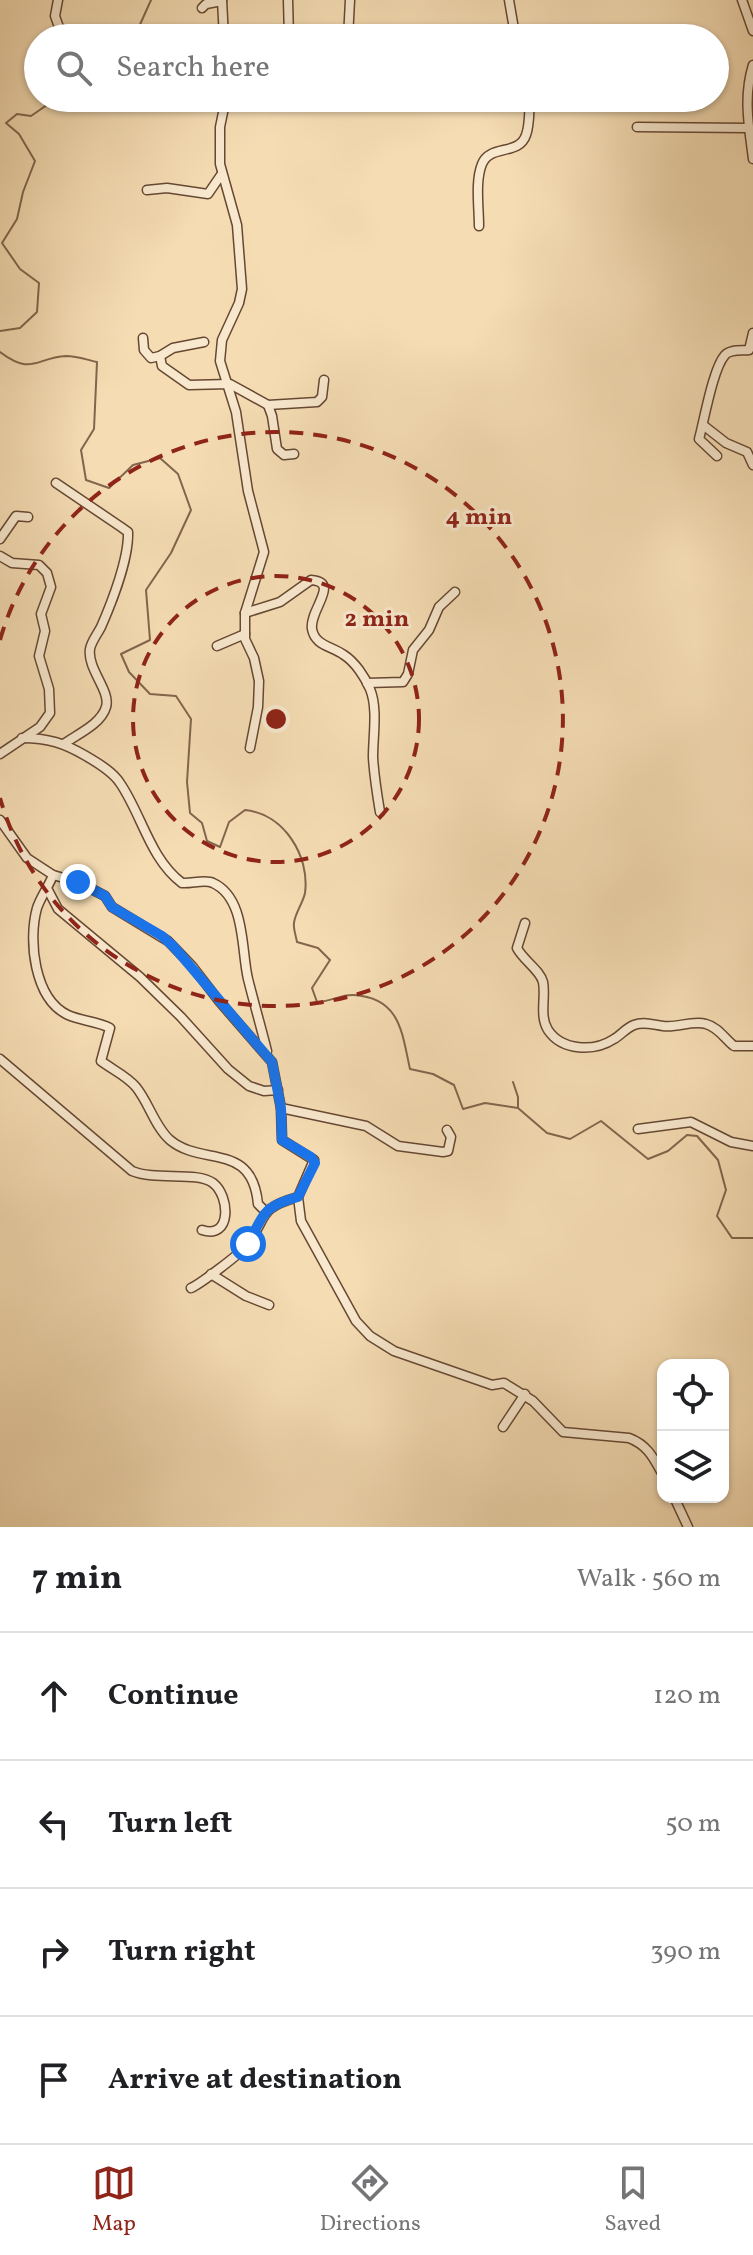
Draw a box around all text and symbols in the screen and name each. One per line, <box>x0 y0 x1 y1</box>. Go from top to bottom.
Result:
search box <box>24 24 729 112</box>
icon: search <box>52 46 96 90</box>
text: Search here <box>116 47 270 89</box>
text: 4 min <box>446 501 513 535</box>
text: 2 min <box>345 603 410 637</box>
centre of rings <box>262 705 290 733</box>
route end <box>60 864 96 900</box>
route start <box>230 1226 266 1262</box>
map controls <box>657 1359 729 1503</box>
button: locate <box>657 1359 729 1431</box>
button: layers <box>657 1431 729 1503</box>
text: 7 min <box>32 1556 122 1603</box>
text: Walk · 560 m <box>577 1561 721 1597</box>
icon: ahead <box>32 1674 76 1718</box>
text: Continue <box>108 1675 239 1717</box>
text: 120 m <box>653 1678 721 1714</box>
icon: left <box>32 1802 76 1846</box>
text: Turn left <box>108 1803 232 1845</box>
text: 50 m <box>665 1806 721 1842</box>
icon: right <box>32 1930 76 1974</box>
text: Turn right <box>108 1931 256 1973</box>
text: 390 m <box>650 1934 721 1970</box>
icon: arrive <box>32 2058 76 2102</box>
text: Arrive at destination <box>108 2059 402 2101</box>
tab: Map <box>92 2161 136 2240</box>
tab: Directions <box>320 2161 421 2240</box>
tab: Saved <box>604 2161 661 2240</box>

